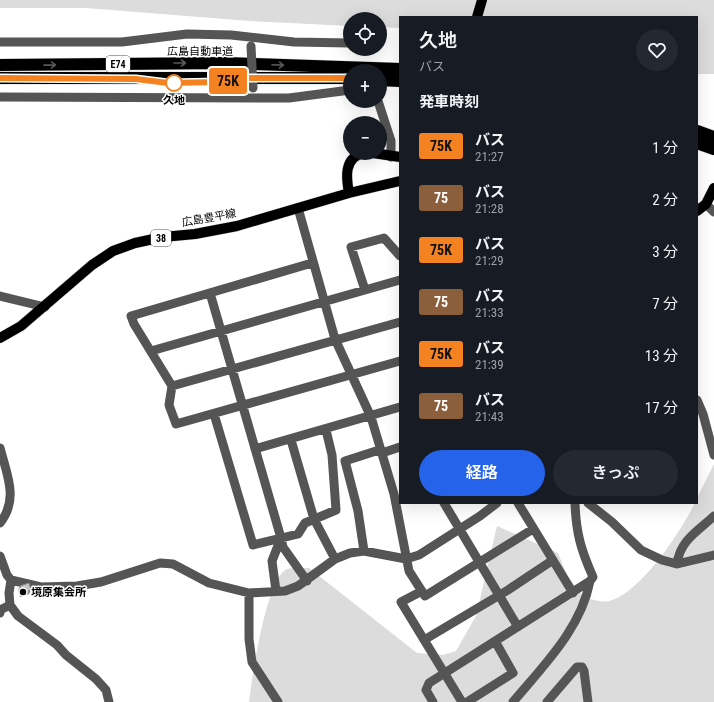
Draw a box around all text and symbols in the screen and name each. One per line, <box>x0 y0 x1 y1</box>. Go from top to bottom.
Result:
map controls <box>343 12 387 160</box>
button: locate <box>343 12 387 56</box>
text: 久地 <box>419 29 457 52</box>
button: heart <box>636 29 678 71</box>
street label: 広島自動車道 <box>167 45 233 58</box>
road number: E74 <box>106 56 130 72</box>
one-way arrow <box>173 59 186 67</box>
text: バス <box>419 59 445 74</box>
one-way arrow <box>43 61 56 69</box>
one-way arrow <box>271 61 284 68</box>
button: + <box>343 64 387 108</box>
line badge: 75K <box>205 68 251 94</box>
text: 75K <box>217 73 239 89</box>
marker: 久地 <box>165 74 183 92</box>
text: 発車時刻 <box>419 93 479 111</box>
place label: 久地 <box>163 94 185 107</box>
button: − <box>343 116 387 160</box>
text: バス <box>475 131 505 149</box>
text: 75K <box>430 138 452 154</box>
text: 1 分 <box>652 139 678 157</box>
text: 21:27 <box>475 149 504 164</box>
text: バス <box>475 183 505 201</box>
text: 75 <box>434 190 448 206</box>
text: 2 分 <box>652 191 678 209</box>
text: 21:28 <box>475 201 504 216</box>
street label: 広島豊平線 <box>181 207 237 229</box>
road number: 38 <box>151 230 171 246</box>
text: バス <box>475 235 505 253</box>
text: 75K <box>430 242 452 258</box>
text: 3 分 <box>652 243 678 261</box>
text: 21:29 <box>475 253 504 268</box>
text: バス <box>475 287 505 305</box>
text: 75 <box>434 294 448 310</box>
text: 7 分 <box>652 295 678 313</box>
text: 21:33 <box>475 305 504 320</box>
text: バス <box>475 339 505 357</box>
text: 75K <box>430 346 452 362</box>
text: 13 分 <box>645 347 678 365</box>
text: 21:39 <box>475 357 504 372</box>
text: バス <box>475 391 505 409</box>
text: 75 <box>434 398 448 414</box>
text: 17 分 <box>645 399 678 417</box>
text: 21:43 <box>475 409 504 424</box>
button: 経路 <box>419 450 545 496</box>
button: きっぷ <box>553 450 678 496</box>
place label: 境原集会所 <box>31 586 86 599</box>
marker: 境原集会所 <box>18 587 28 597</box>

